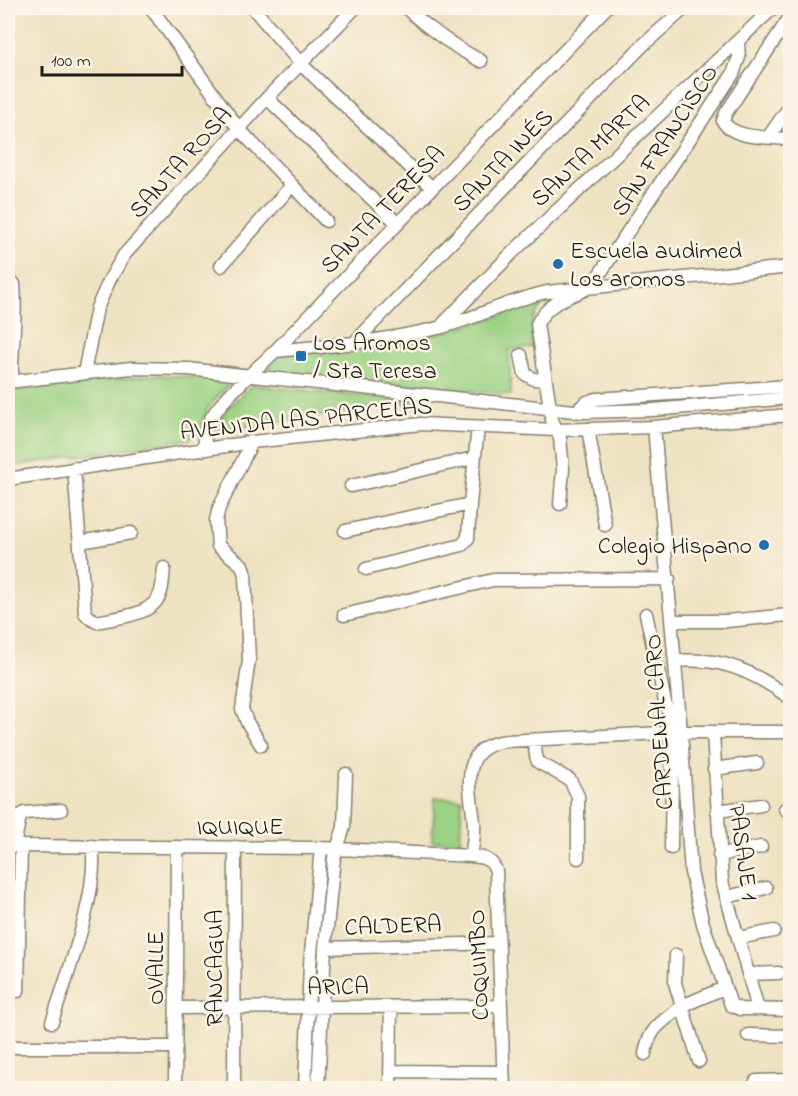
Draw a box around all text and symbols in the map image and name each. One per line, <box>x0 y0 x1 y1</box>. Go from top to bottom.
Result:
scale bar <box>42 39 182 77</box>
text: 100 m <box>51 49 91 75</box>
street label: SAN FRANCISCO <box>604 59 728 224</box>
street label: SANTA MARTA <box>524 87 659 216</box>
street label: SANTA ROSA <box>122 100 242 228</box>
street label: SANTA INÉS <box>445 102 562 222</box>
street label: SANTA TERESA <box>313 138 454 283</box>
place label: Escuela audimed Los aromos <box>570 235 743 298</box>
marker: Escuela audimed Los aromos <box>551 257 565 271</box>
place label: Los Aromos / Sta Teresa <box>313 327 437 390</box>
marker: Los Aromos / Sta Teresa <box>294 349 308 363</box>
street label: AVENIDA LAS PARCELAS <box>178 390 434 451</box>
place label: Colegio Hispano <box>598 530 752 565</box>
marker: Colegio Hispano <box>757 538 771 552</box>
street label: CARDENAL CARO <box>637 633 684 811</box>
street label: PASAJE 1 <box>717 802 766 903</box>
street label: IQUIQUE <box>196 811 284 846</box>
street label: CALDERA <box>344 908 442 947</box>
street label: RANCAGUA <box>199 909 234 1027</box>
street label: COQUIMBO <box>461 909 500 1021</box>
street label: OVALLE <box>140 931 175 1005</box>
street label: ARICA <box>307 970 369 1007</box>

